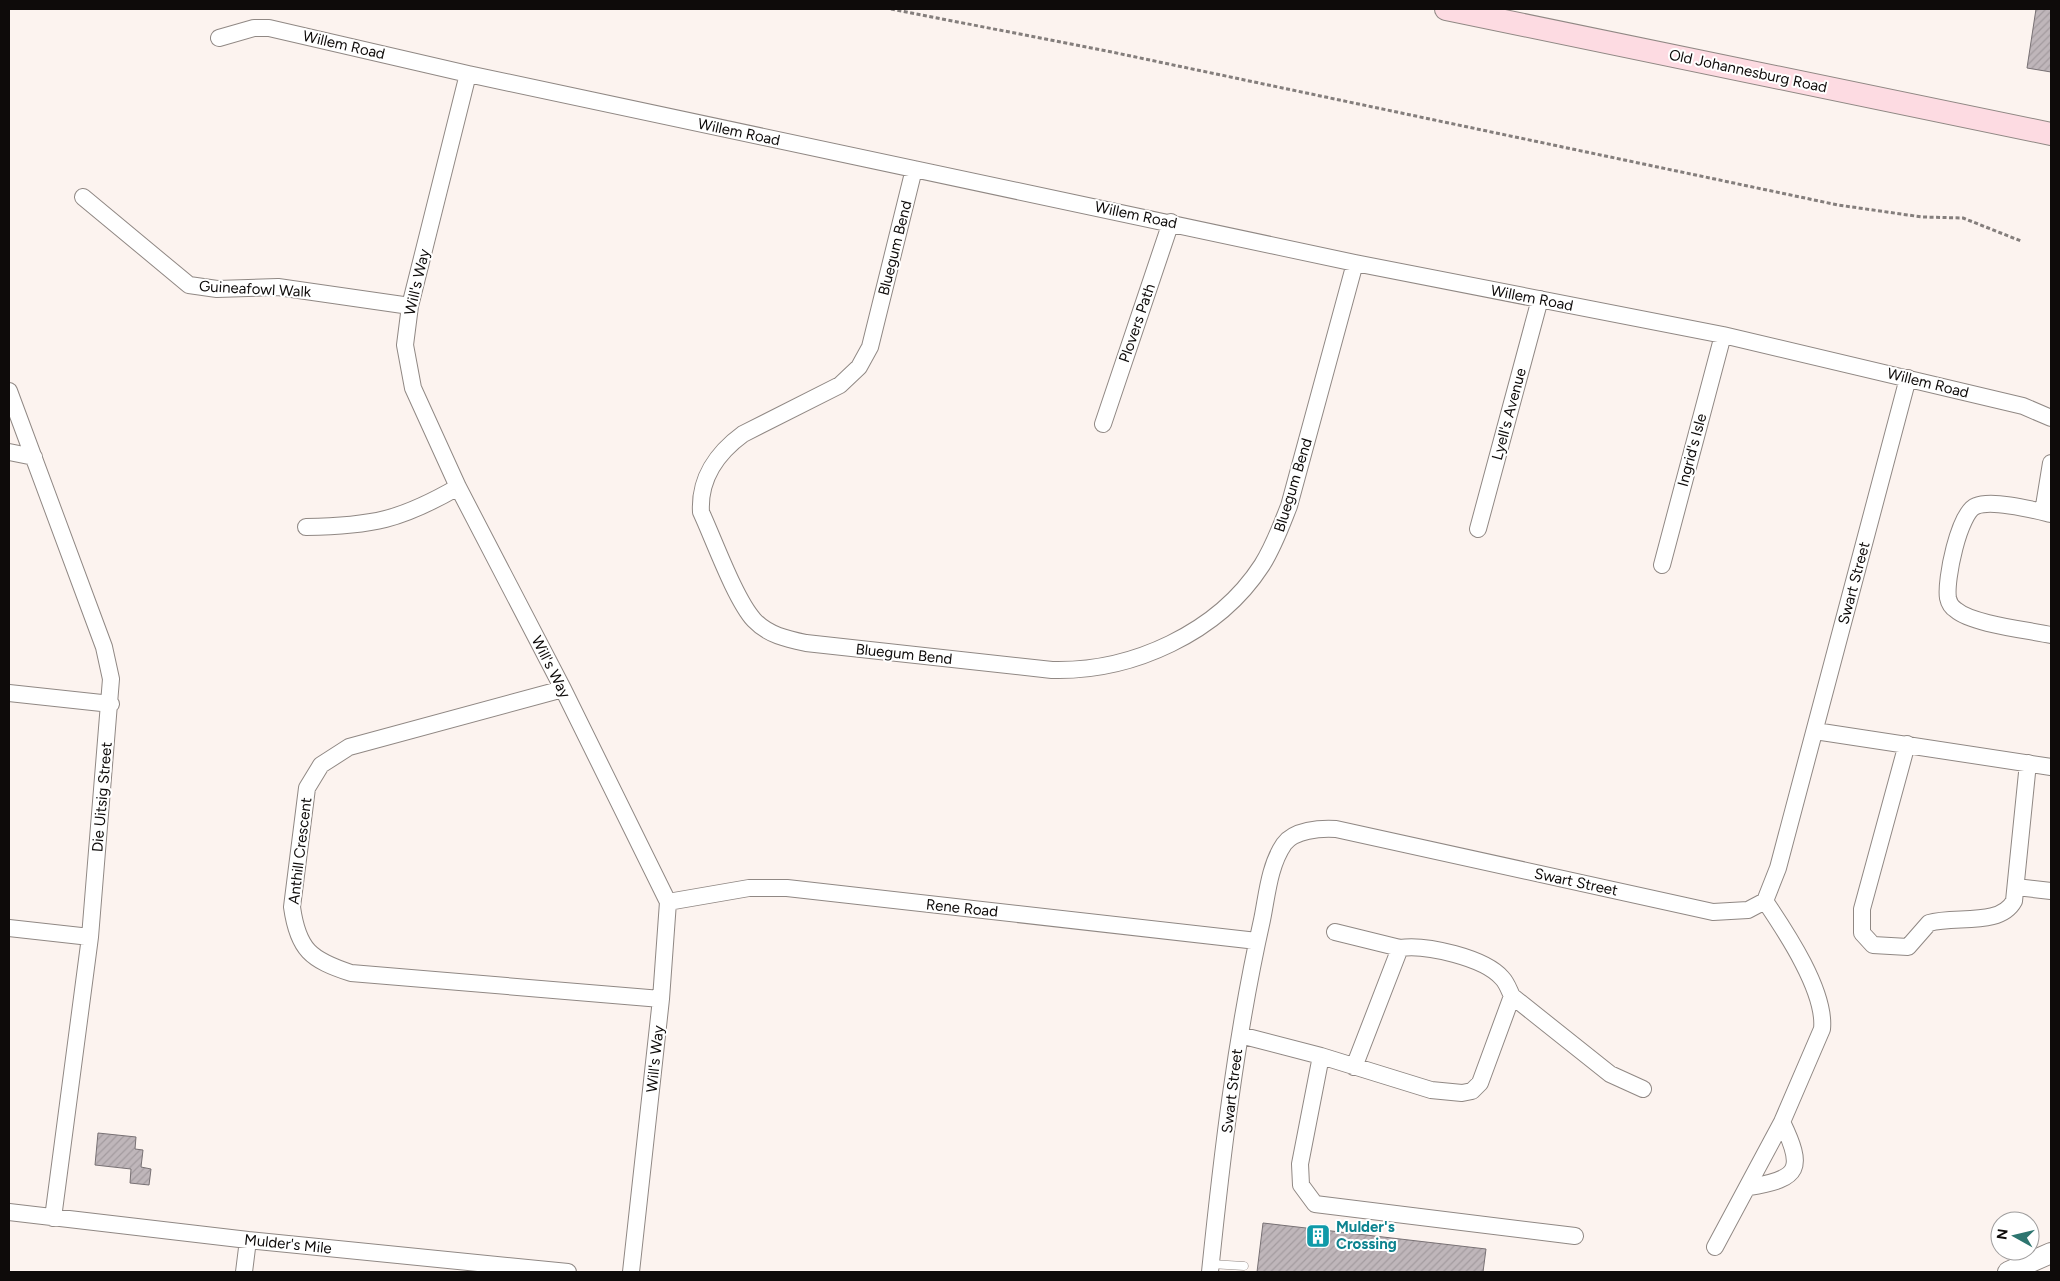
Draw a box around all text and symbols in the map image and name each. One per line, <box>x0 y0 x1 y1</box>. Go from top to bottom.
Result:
street label: Willem Road <box>301 27 387 63</box>
street label: Old Johannesburg Road <box>1667 45 1829 97</box>
street label: Willem Road <box>696 114 782 150</box>
street label: Willem Road <box>1093 197 1179 233</box>
street label: Bluegum Bend <box>875 199 915 297</box>
street label: Will's Way <box>401 247 433 317</box>
street label: Guineafowl Walk <box>198 277 312 301</box>
street label: Plovers Path <box>1115 281 1159 365</box>
street label: Willem Road <box>1489 281 1575 315</box>
street label: Willem Road <box>1885 364 1971 402</box>
street label: Lyell's Avenue <box>1488 366 1530 462</box>
street label: Ingrid's Isle <box>1674 412 1710 488</box>
street label: Bluegum Bend <box>1270 436 1316 534</box>
street label: Swart Street <box>1834 539 1874 626</box>
street label: Will's Way <box>528 633 574 701</box>
street label: Bluegum Bend <box>855 640 953 668</box>
street label: Die Uitsig Street <box>88 741 116 853</box>
street label: Anthill Crescent <box>285 796 316 906</box>
street label: Swart Street <box>1533 864 1620 900</box>
street label: Rene Road <box>925 895 999 921</box>
street label: Will's Way <box>643 1024 667 1093</box>
street label: Swart Street <box>1218 1047 1246 1134</box>
north arrow <box>1990 1211 2040 1261</box>
place label: Mulder's Crossing <box>1336 1218 1397 1253</box>
building icon: Mulder's Crossing <box>1305 1223 1331 1249</box>
text: N <box>1993 1228 2012 1241</box>
street label: Mulder's Mile <box>243 1230 333 1258</box>

